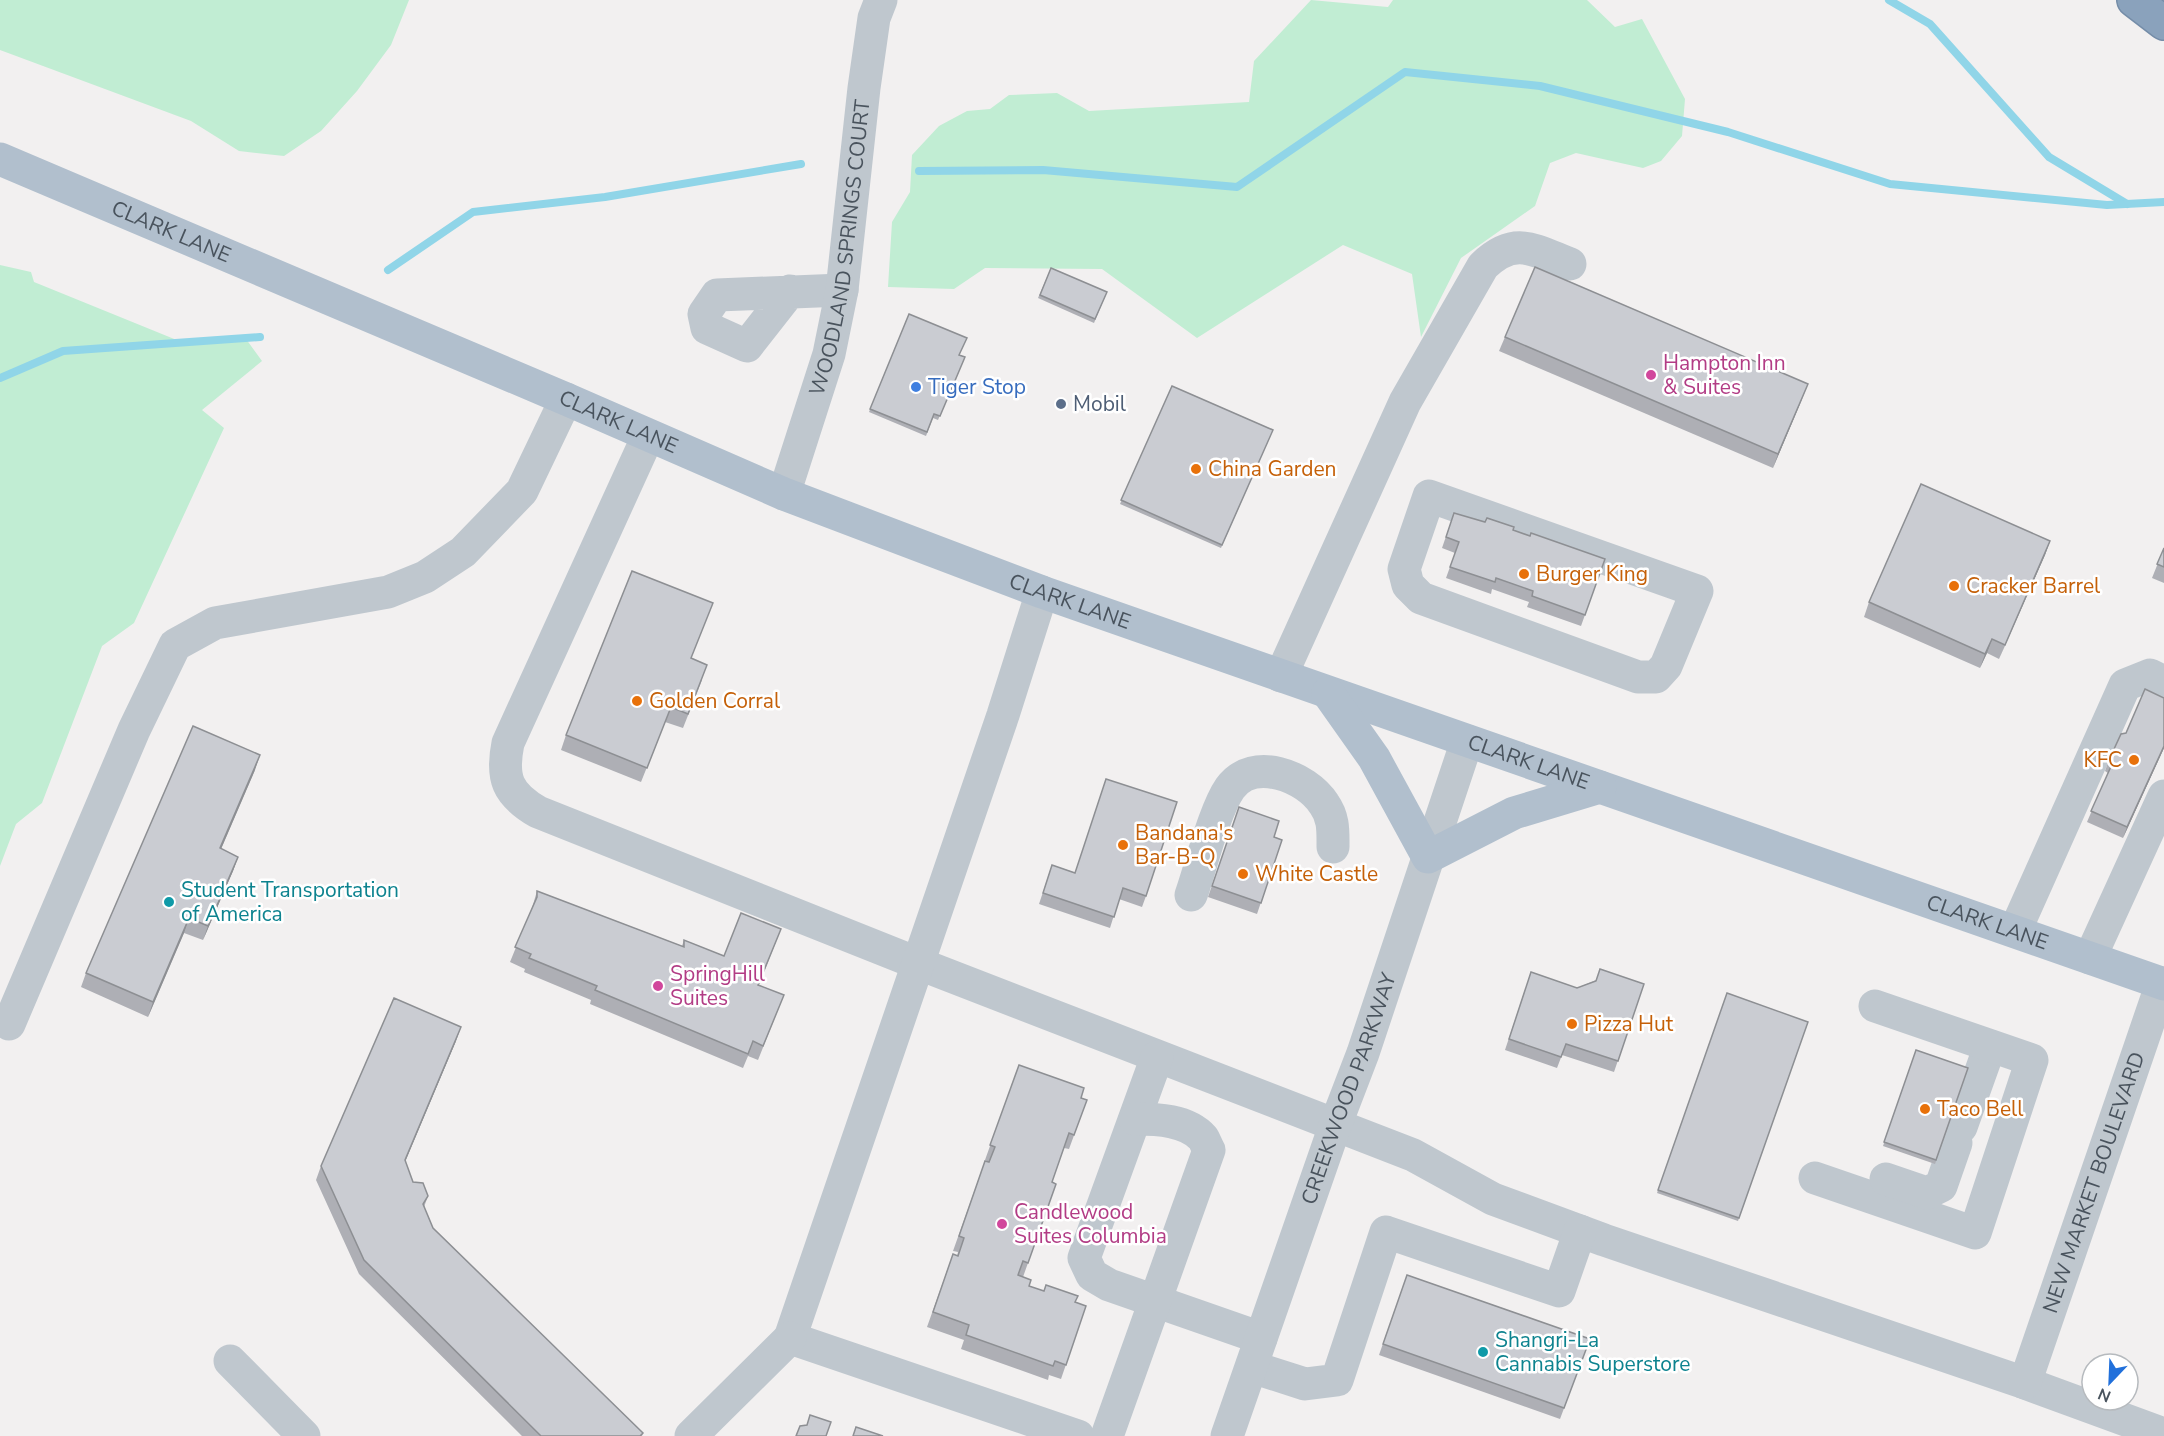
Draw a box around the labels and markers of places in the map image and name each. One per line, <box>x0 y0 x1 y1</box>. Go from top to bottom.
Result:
place label: Hampton Inn & Suites <box>1663 349 1786 401</box>
marker: Hampton Inn & Suites <box>1644 368 1658 382</box>
place label: Tiger Stop <box>928 373 1026 401</box>
marker: Tiger Stop <box>909 380 923 394</box>
place label: Mobil <box>1073 390 1127 418</box>
marker: Mobil <box>1054 397 1068 411</box>
place label: China Garden <box>1208 455 1337 483</box>
marker: China Garden <box>1189 462 1203 476</box>
place label: Burger King <box>1536 560 1648 588</box>
marker: Burger King <box>1517 567 1531 581</box>
place label: Cracker Barrel <box>1966 572 2101 600</box>
marker: Cracker Barrel <box>1947 579 1961 593</box>
place label: Golden Corral <box>649 687 781 715</box>
marker: Golden Corral <box>630 694 644 708</box>
place label: KFC <box>2084 746 2122 774</box>
marker: KFC <box>2127 753 2141 767</box>
place label: Bandana's Bar-B-Q <box>1135 819 1233 871</box>
marker: Bandana's Bar-B-Q <box>1116 838 1130 852</box>
place label: White Castle <box>1255 860 1378 888</box>
marker: White Castle <box>1236 867 1250 881</box>
place label: Student Transportation of America <box>181 876 399 928</box>
marker: Student Transportation of America <box>162 895 176 909</box>
place label: SpringHill Suites <box>670 960 766 1012</box>
marker: SpringHill Suites <box>651 979 665 993</box>
place label: Pizza Hut <box>1584 1010 1674 1038</box>
marker: Pizza Hut <box>1565 1017 1579 1031</box>
place label: Taco Bell <box>1937 1095 2024 1123</box>
marker: Taco Bell <box>1918 1102 1932 1116</box>
place label: Candlewood Suites Columbia <box>1014 1198 1167 1250</box>
marker: Candlewood Suites Columbia <box>995 1217 1009 1231</box>
place label: Shangri-La Cannabis Superstore <box>1495 1326 1691 1378</box>
marker: Shangri-La Cannabis Superstore <box>1476 1345 1490 1359</box>

